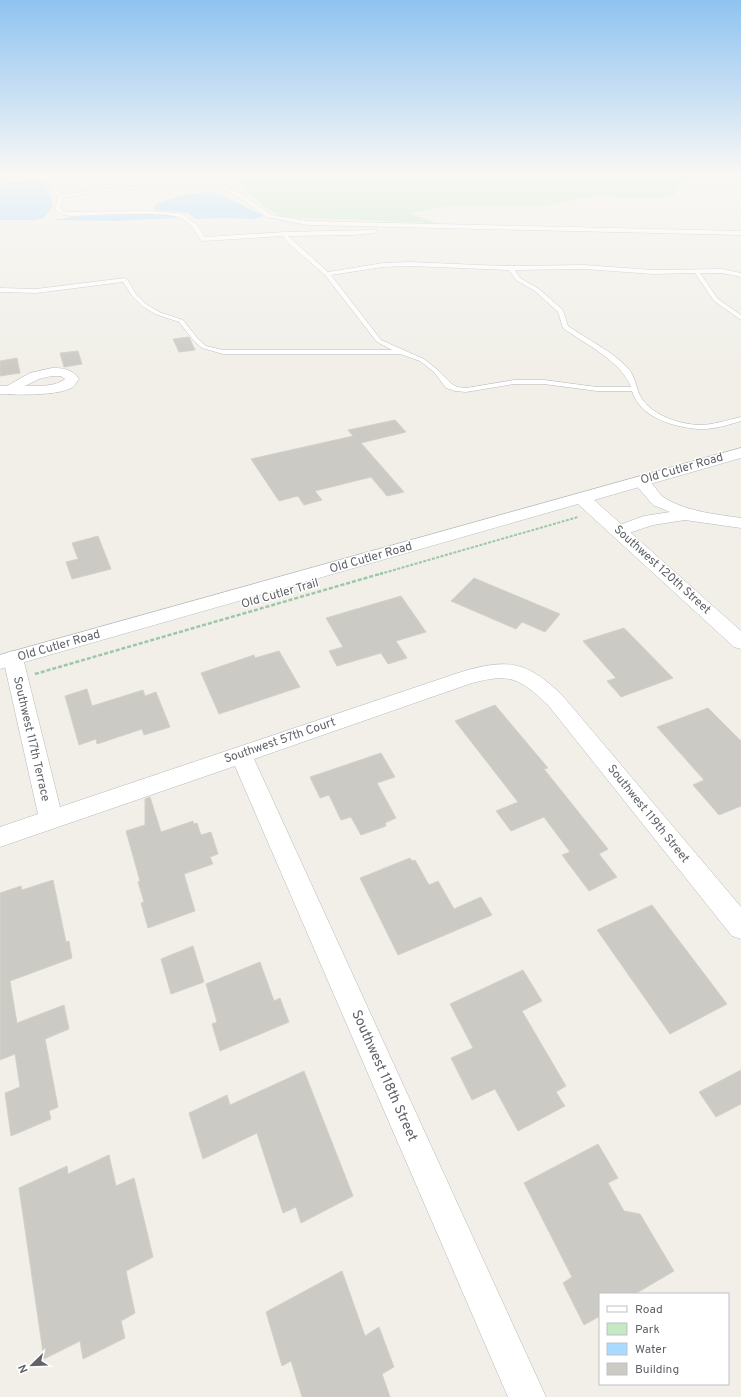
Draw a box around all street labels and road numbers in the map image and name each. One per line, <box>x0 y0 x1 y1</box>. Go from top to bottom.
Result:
street label: Old Cutler Road <box>639 450 725 488</box>
street label: Southwest 120th Street <box>610 522 714 618</box>
street label: Old Cutler Road <box>328 539 414 577</box>
street label: Old Cutler Trail <box>239 575 321 613</box>
street label: Old Cutler Road <box>16 627 102 665</box>
street label: Southwest 117th Terrace <box>9 675 53 803</box>
street label: Southwest 57th Court <box>222 714 338 768</box>
street label: Southwest 119th Street <box>603 762 693 866</box>
street label: Southwest 118th Street <box>347 1008 421 1144</box>

